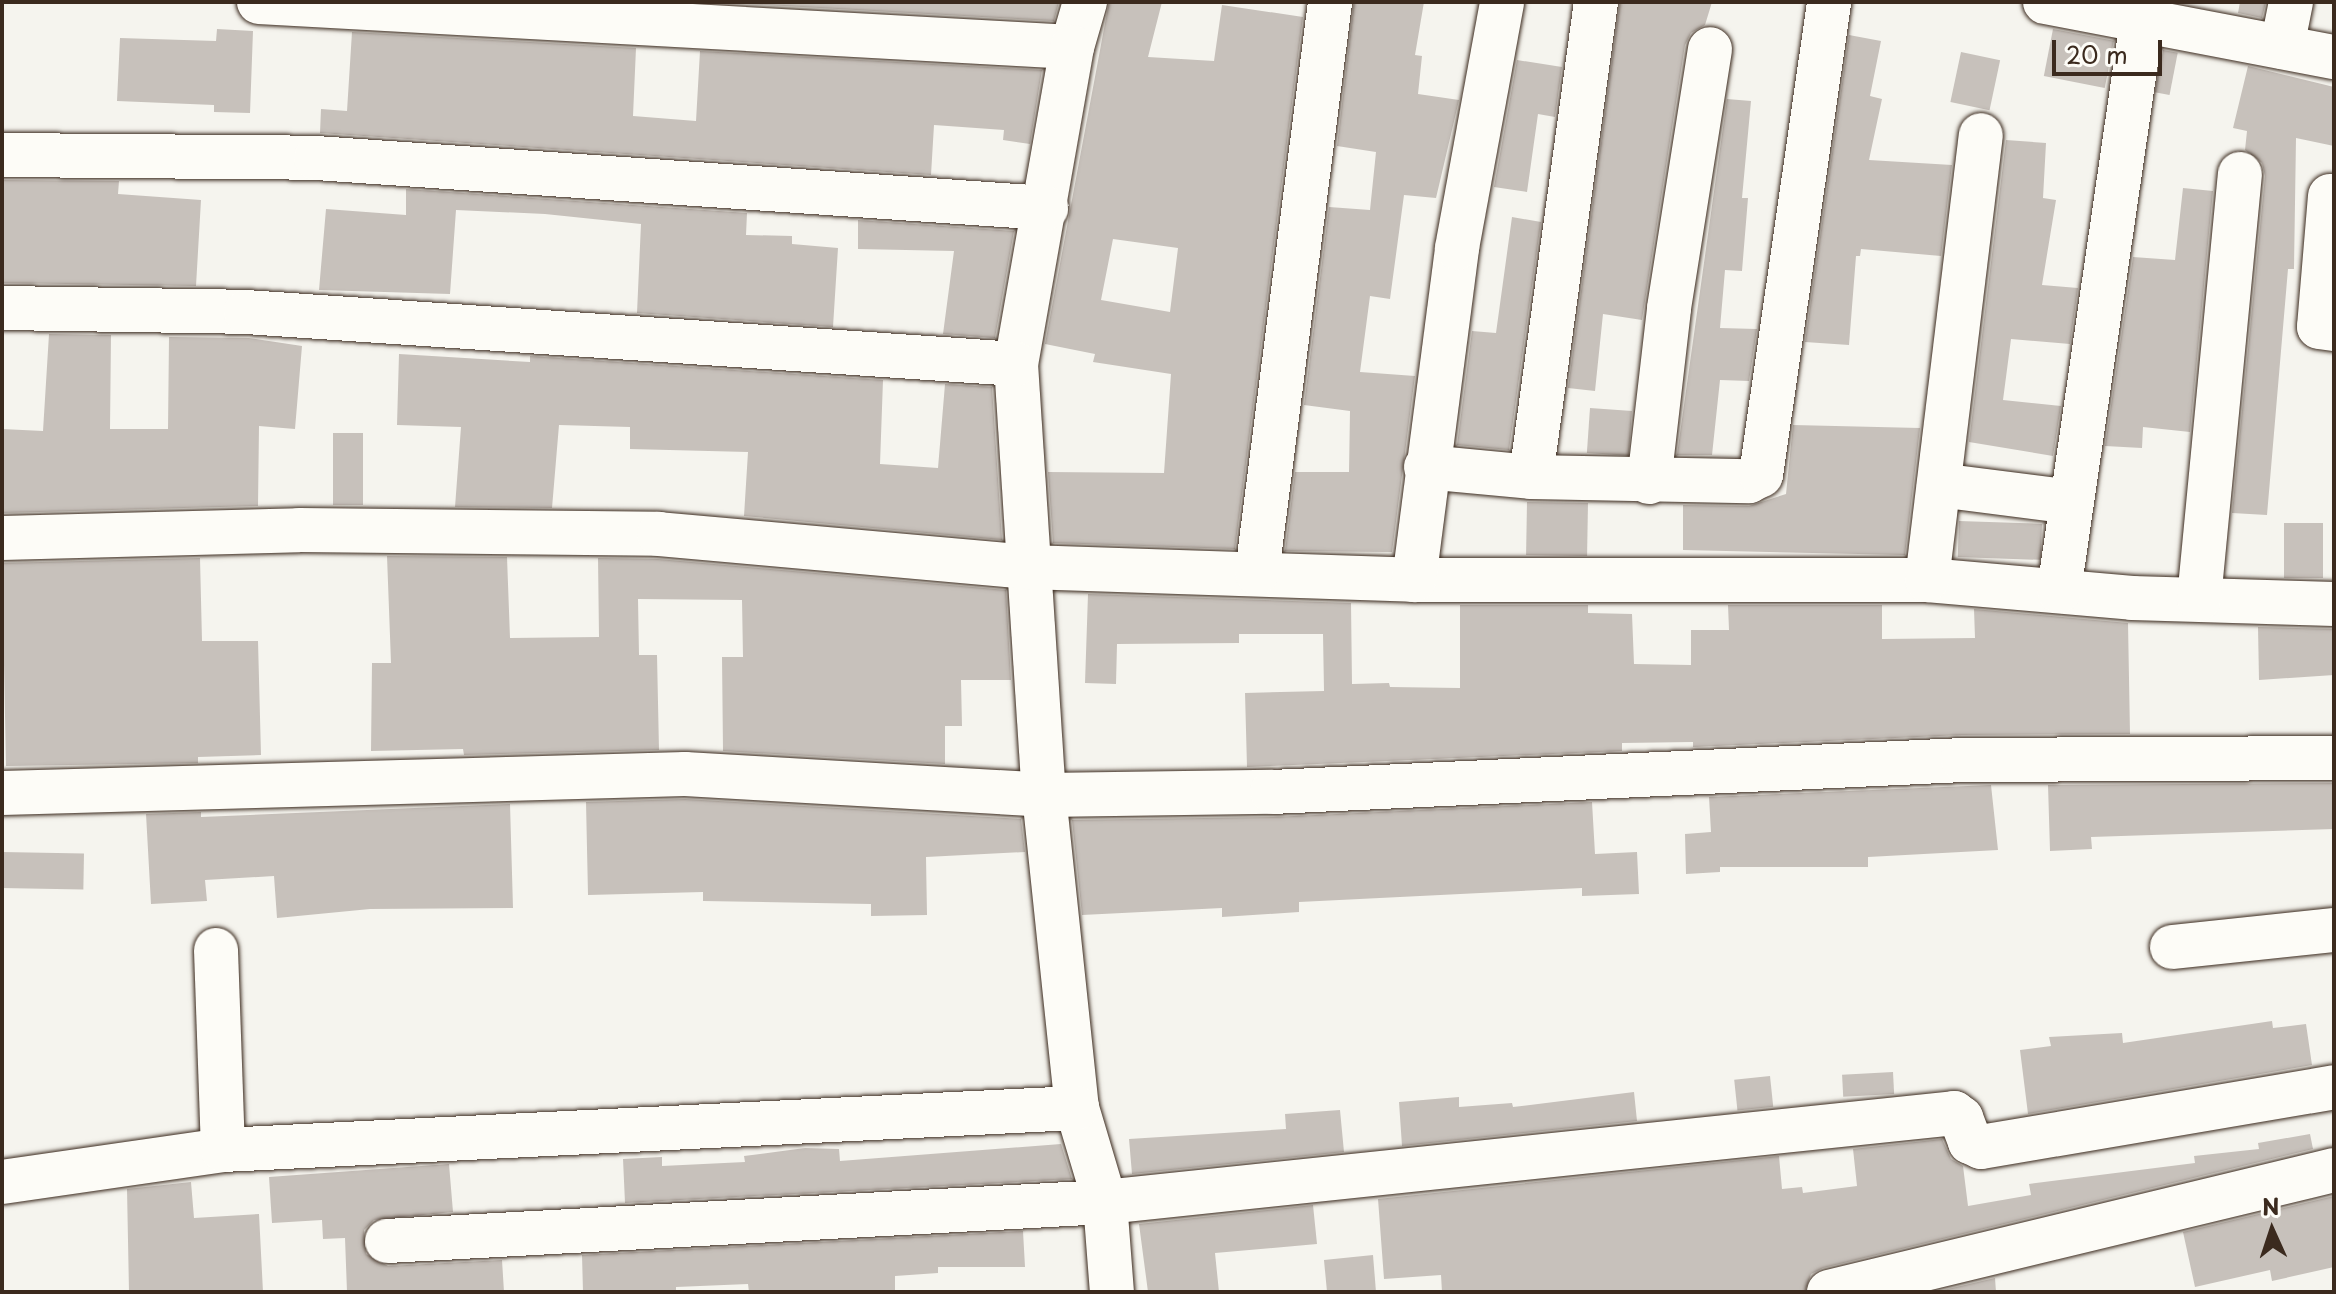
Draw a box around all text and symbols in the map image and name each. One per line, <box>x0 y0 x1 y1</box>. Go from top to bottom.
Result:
scale bar <box>2056 24 2166 74</box>
text: 20 m <box>2066 36 2128 72</box>
text: N <box>2261 1189 2280 1222</box>
north arrow <box>2232 1190 2312 1270</box>

